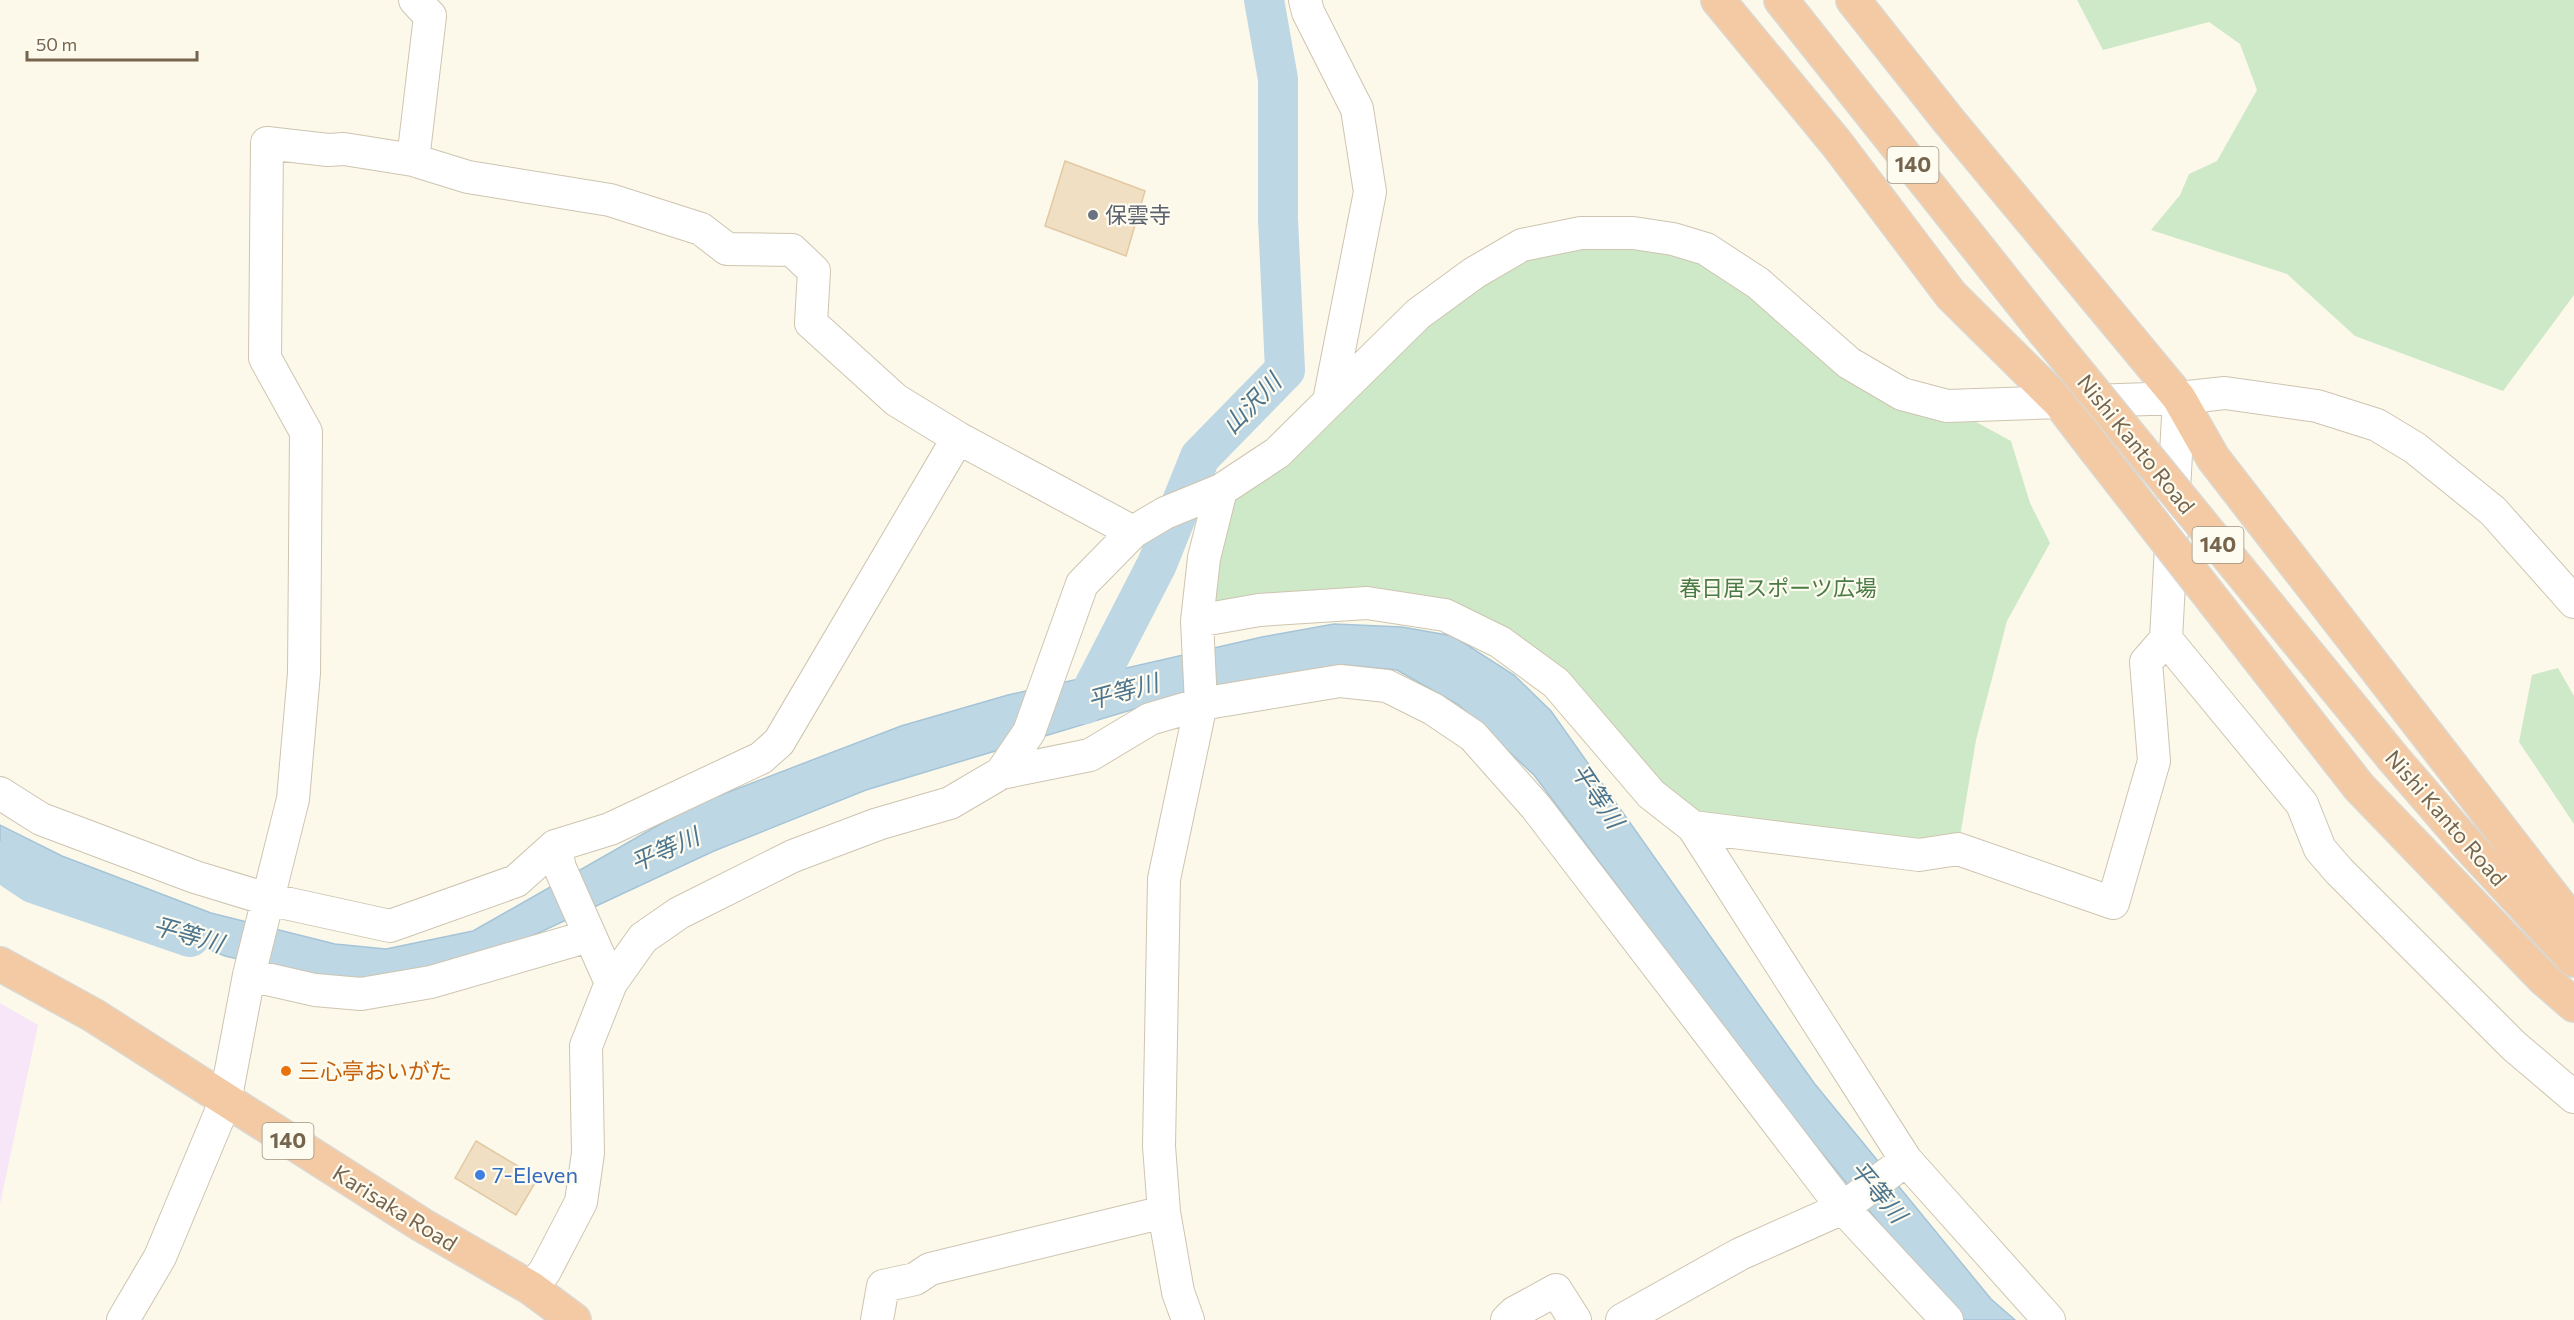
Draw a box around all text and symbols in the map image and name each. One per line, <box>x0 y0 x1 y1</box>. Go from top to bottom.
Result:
scale bar <box>27 24 196 62</box>
text: 50 m <box>36 33 77 55</box>
road number: 140 <box>1888 147 1938 183</box>
place label: 保雲寺 <box>1105 201 1171 228</box>
marker: 保雲寺 <box>1086 208 1100 222</box>
water label: 山沢川 <box>1215 365 1288 439</box>
street label: Nishi Kanto Road <box>2072 369 2201 519</box>
road number: 140 <box>2192 527 2244 563</box>
park label: 春日居スポーツ広場 <box>1679 574 1877 601</box>
water label: 平等川 <box>1084 666 1164 714</box>
street label: Nishi Kanto Road <box>2380 744 2513 891</box>
water label: 平等川 <box>1566 757 1632 836</box>
water label: 平等川 <box>626 820 706 877</box>
water label: 平等川 <box>150 910 230 958</box>
place label: 三心亭おいがた <box>298 1057 452 1084</box>
marker: 三心亭おいがた <box>279 1064 293 1078</box>
road number: 140 <box>262 1123 314 1159</box>
water label: 平等川 <box>1845 1154 1915 1230</box>
street label: Karisaka Road <box>328 1159 462 1256</box>
place label: 7-Eleven <box>492 1161 578 1188</box>
marker: 7-Eleven <box>473 1168 487 1182</box>

